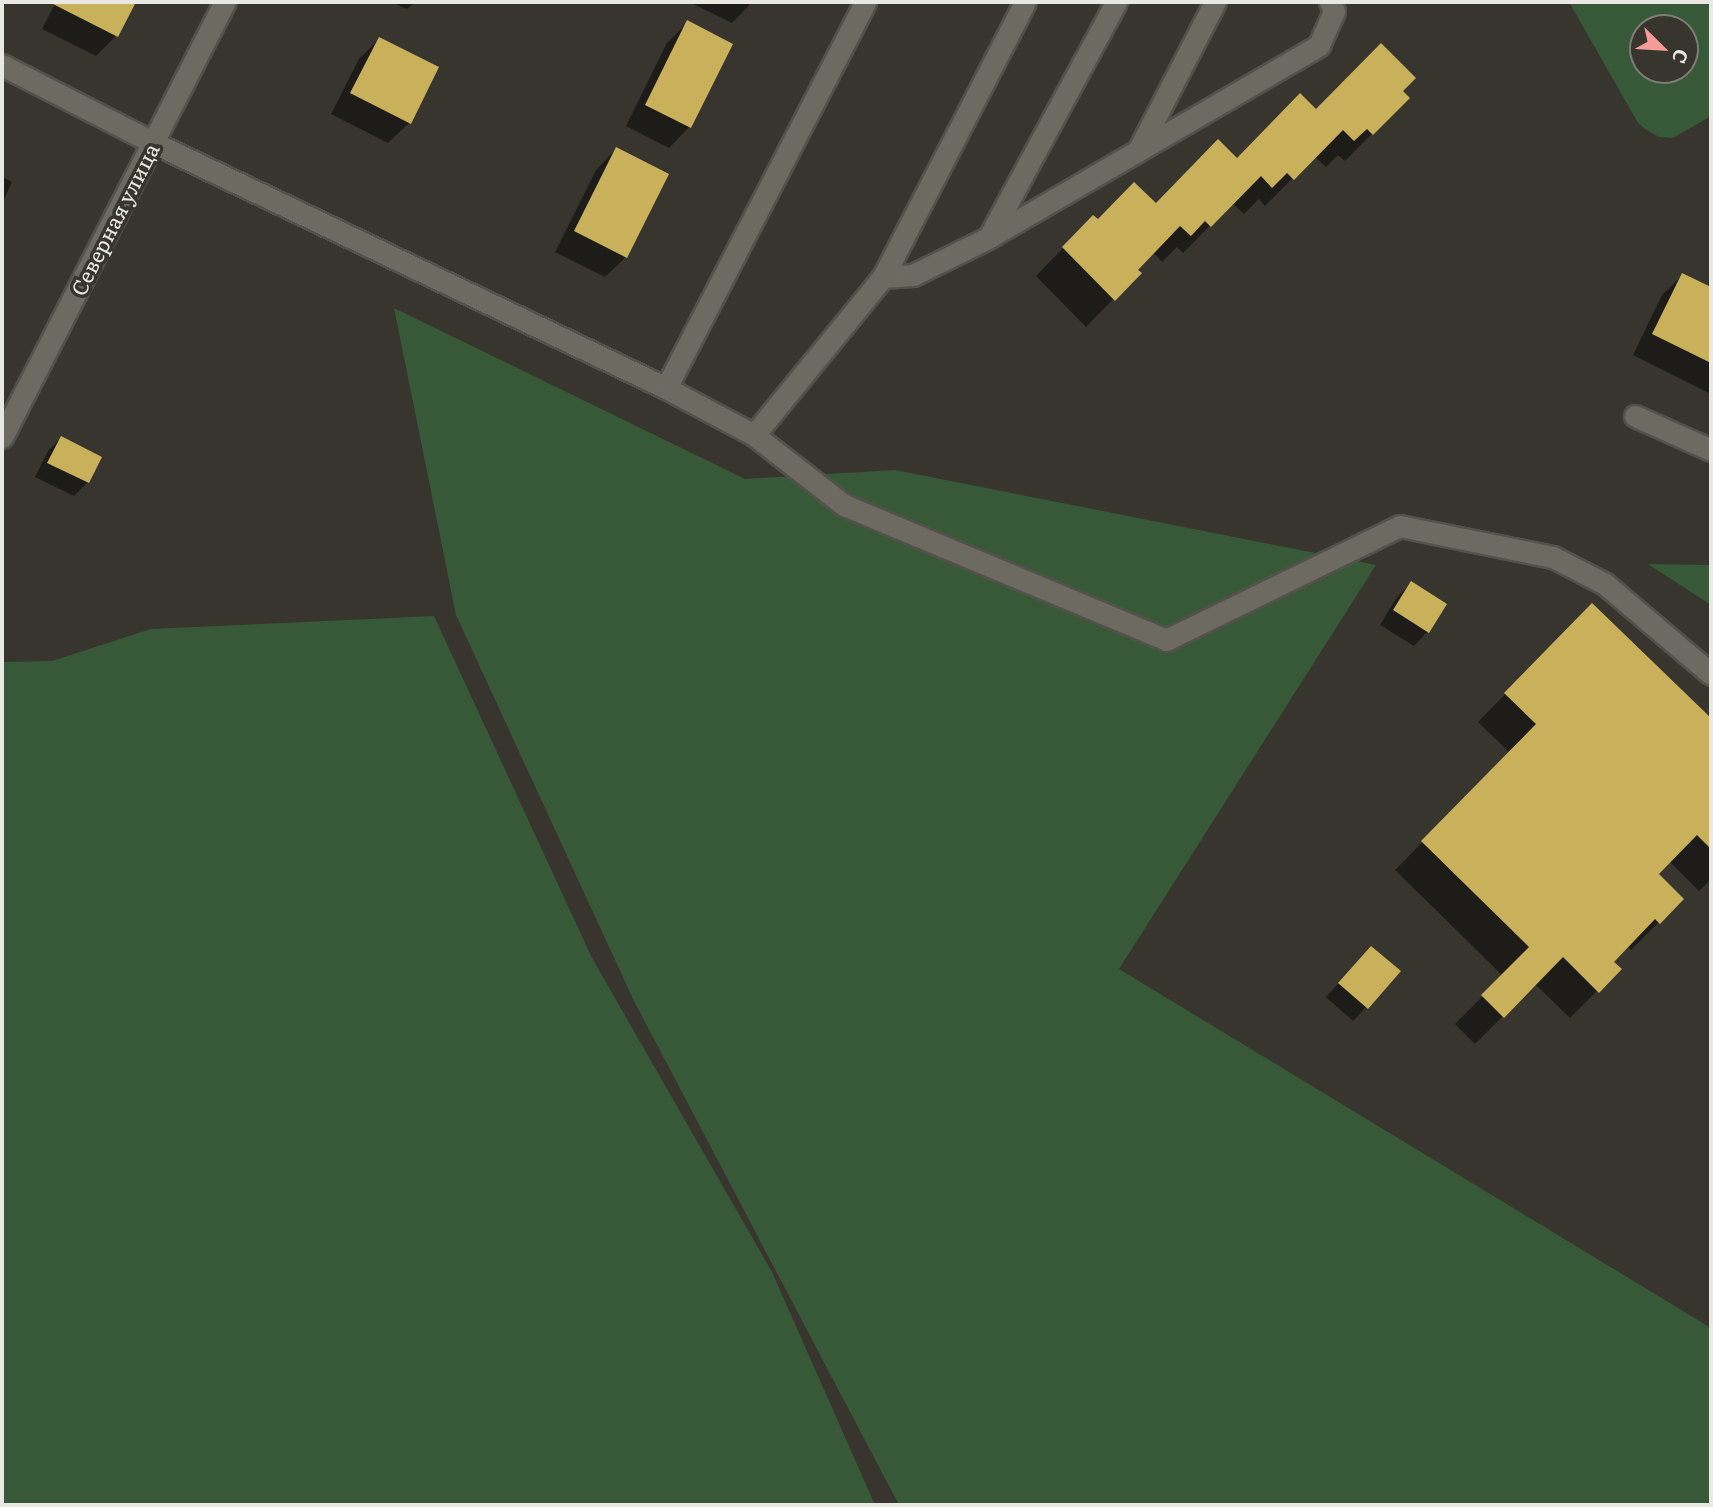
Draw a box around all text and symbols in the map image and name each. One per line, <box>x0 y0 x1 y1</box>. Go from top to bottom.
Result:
north arrow <box>1629 14 1699 84</box>
text: С <box>1666 45 1697 69</box>
street label: Северная улица <box>65 139 163 299</box>

